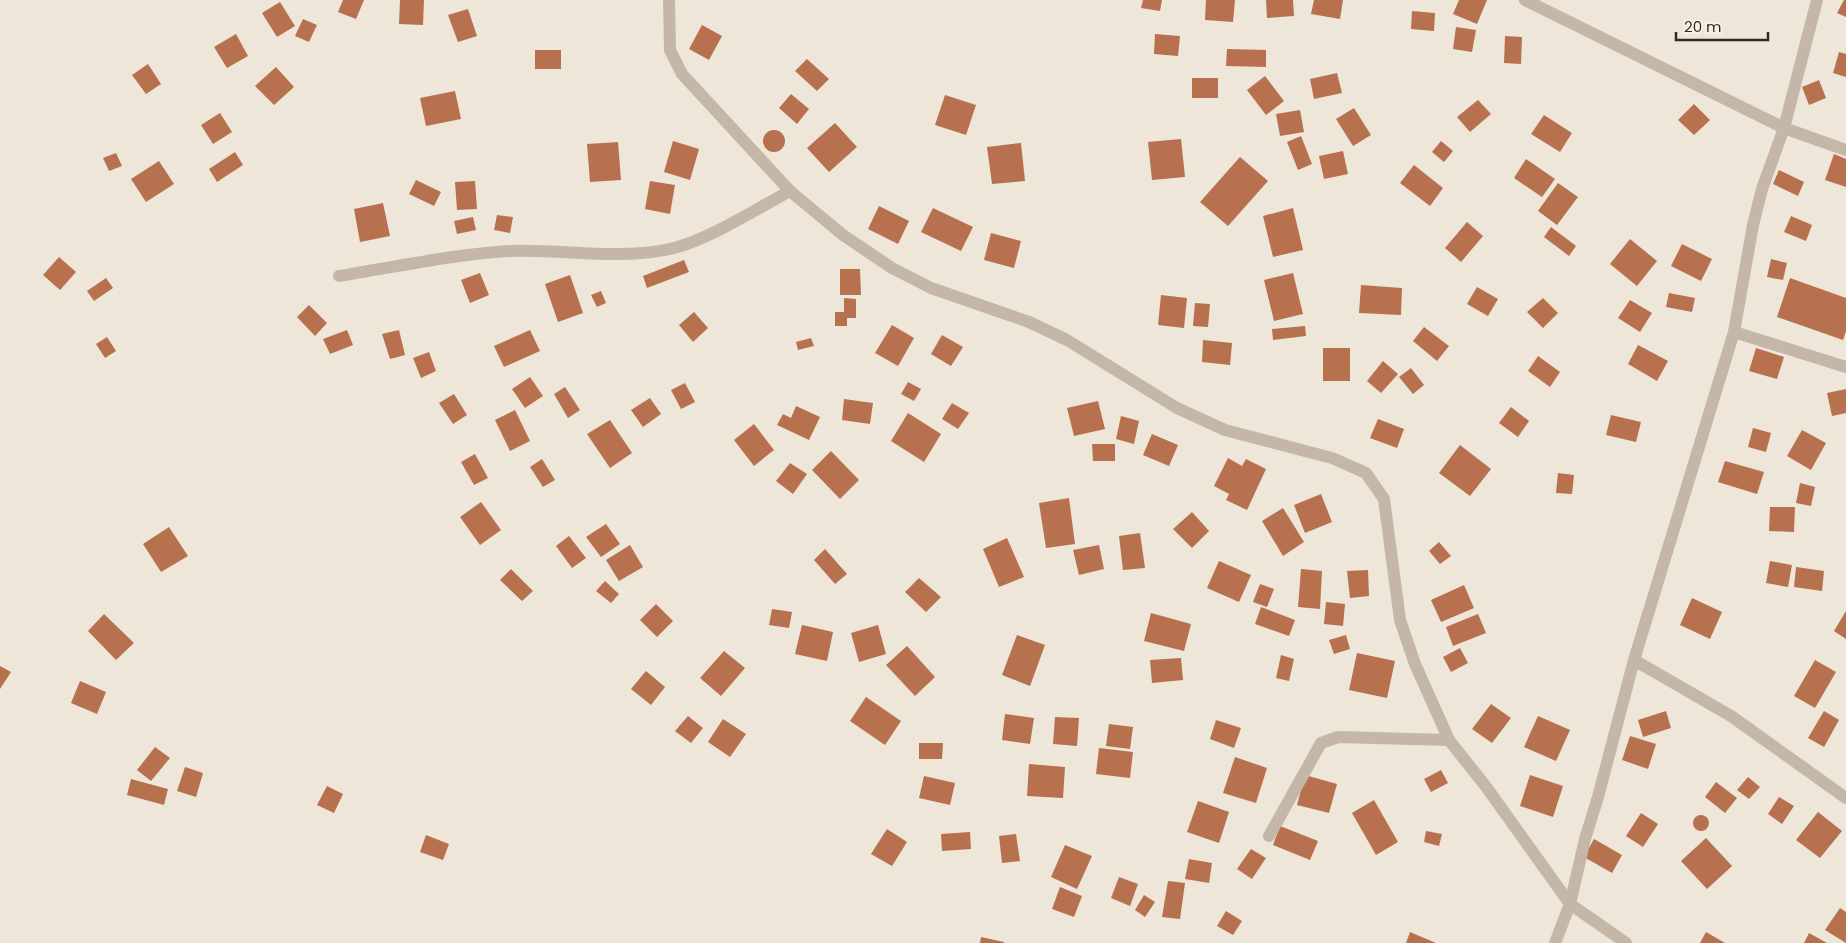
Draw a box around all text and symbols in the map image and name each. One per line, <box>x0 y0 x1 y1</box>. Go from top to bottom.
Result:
scale bar <box>1676 10 1768 42</box>
text: 20 m <box>1684 16 1722 37</box>

